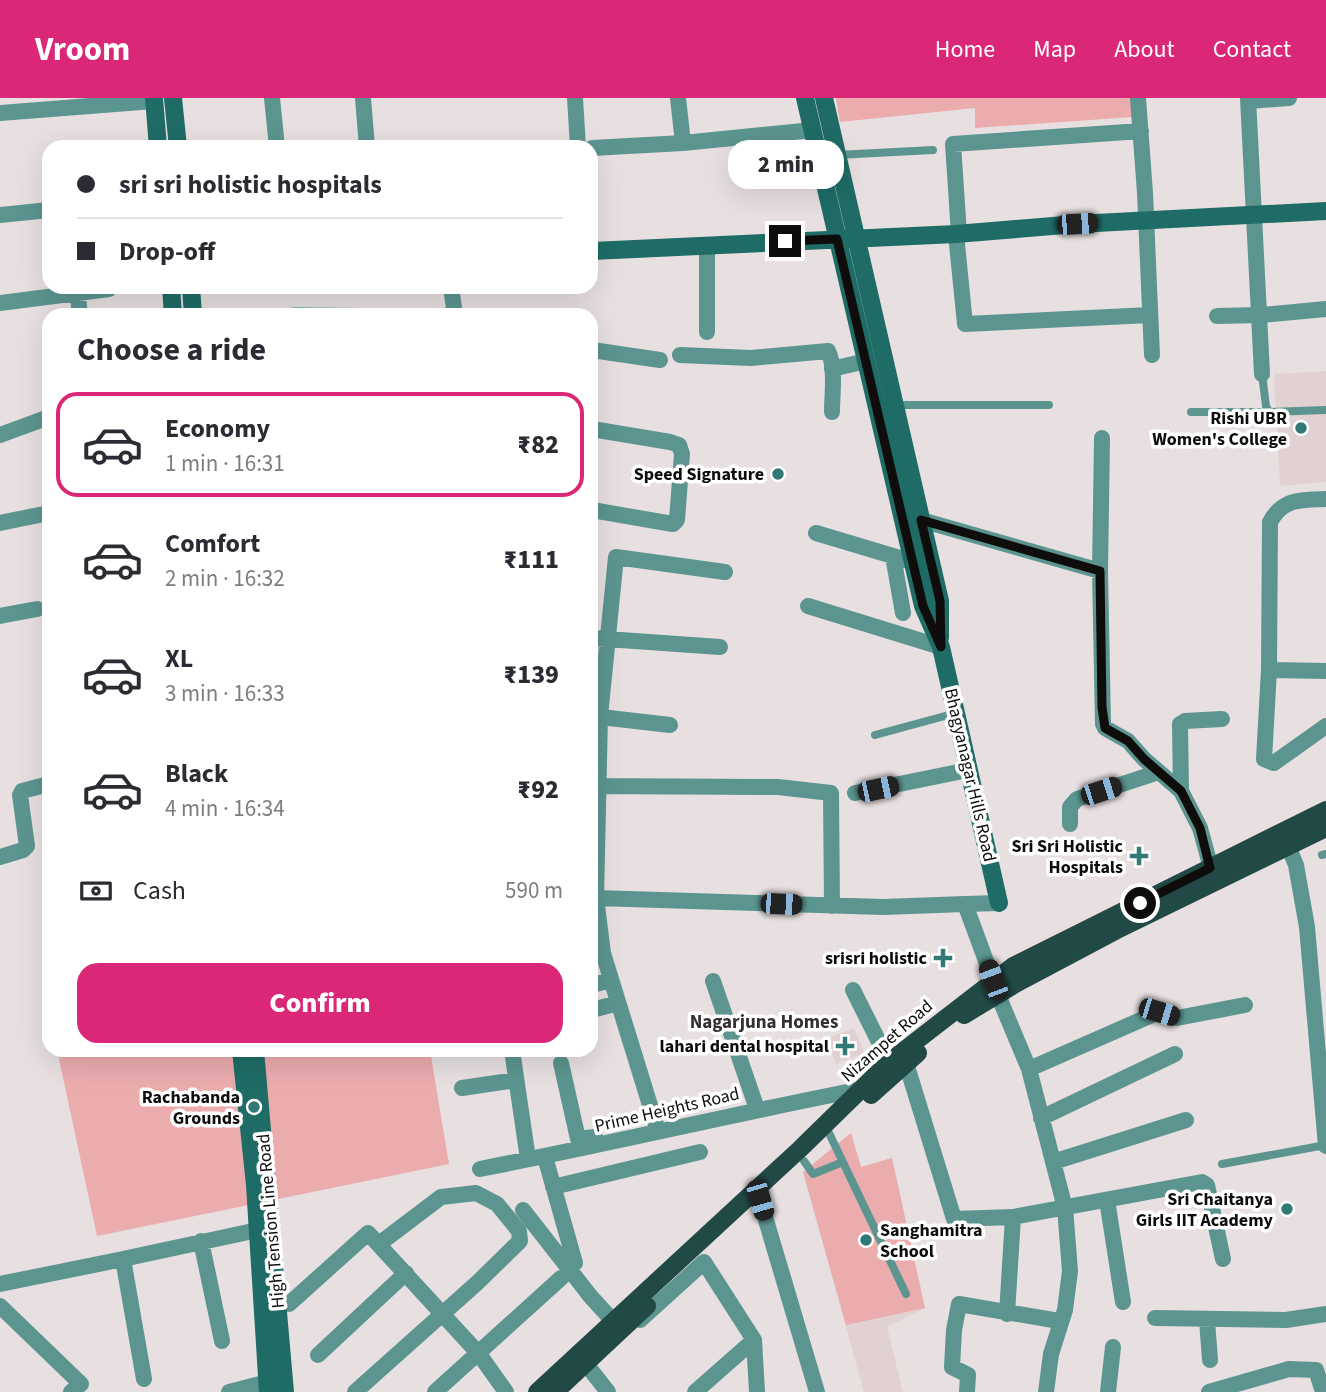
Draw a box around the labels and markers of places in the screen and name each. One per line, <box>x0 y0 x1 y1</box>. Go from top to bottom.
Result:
place label: Rishi UBR Women's College <box>1152 406 1287 452</box>
marker: Rishi UBR Women's College <box>1293 420 1309 436</box>
place label: Speed Signature <box>634 462 764 487</box>
marker: Speed Signature <box>770 466 786 482</box>
place label: Sri Sri Holistic Hospitals <box>1011 834 1124 880</box>
marker: Sri Sri Holistic Hospitals <box>1129 846 1149 866</box>
place label: srisri holistic <box>825 946 928 971</box>
marker: srisri holistic <box>933 948 953 968</box>
place label: lahari dental hospital <box>660 1034 829 1059</box>
marker: lahari dental hospital <box>835 1036 855 1056</box>
place label: Rachabanda Grounds <box>142 1085 240 1131</box>
marker: Rachabanda Grounds <box>246 1099 262 1115</box>
place label: Sri Chaitanya Girls IIT Academy <box>1136 1187 1274 1233</box>
marker: Sri Chaitanya Girls IIT Academy <box>1279 1201 1295 1217</box>
place label: Sanghamitra School <box>880 1218 983 1264</box>
marker: Sanghamitra School <box>858 1232 874 1248</box>

